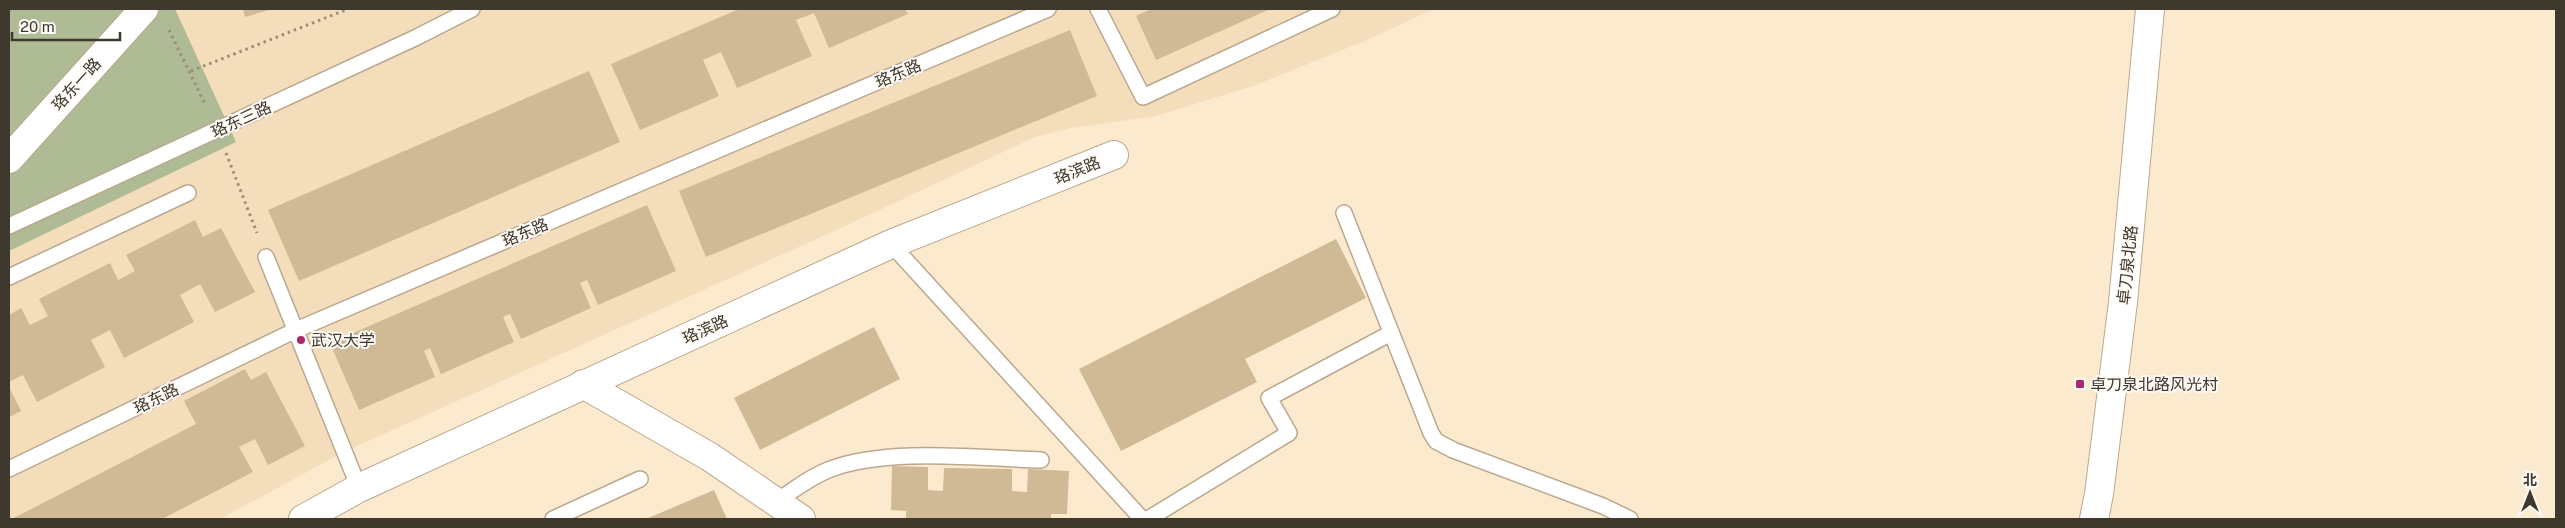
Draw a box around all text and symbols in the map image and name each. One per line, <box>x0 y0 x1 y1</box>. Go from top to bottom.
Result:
scale bar <box>12 10 120 42</box>
text: 20 m <box>20 18 55 35</box>
street label: 珞东一路 <box>48 54 105 114</box>
street label: 珞东路 <box>872 55 924 92</box>
street label: 珞东三路 <box>208 97 274 142</box>
street label: 珞滨路 <box>1051 153 1103 188</box>
street label: 珞东路 <box>499 214 551 251</box>
street label: 卓刀泉北路 <box>2114 224 2141 306</box>
street label: 珞滨路 <box>679 311 731 348</box>
place label: 武汉大学 <box>311 331 375 350</box>
marker: 武汉大学 <box>295 334 307 346</box>
place label: 卓刀泉北路风光村 <box>2090 375 2218 394</box>
marker: 卓刀泉北路风光村 <box>2074 378 2086 390</box>
street label: 珞东路 <box>130 379 182 418</box>
north arrow <box>2505 468 2555 518</box>
text: 北 <box>2523 472 2537 488</box>

